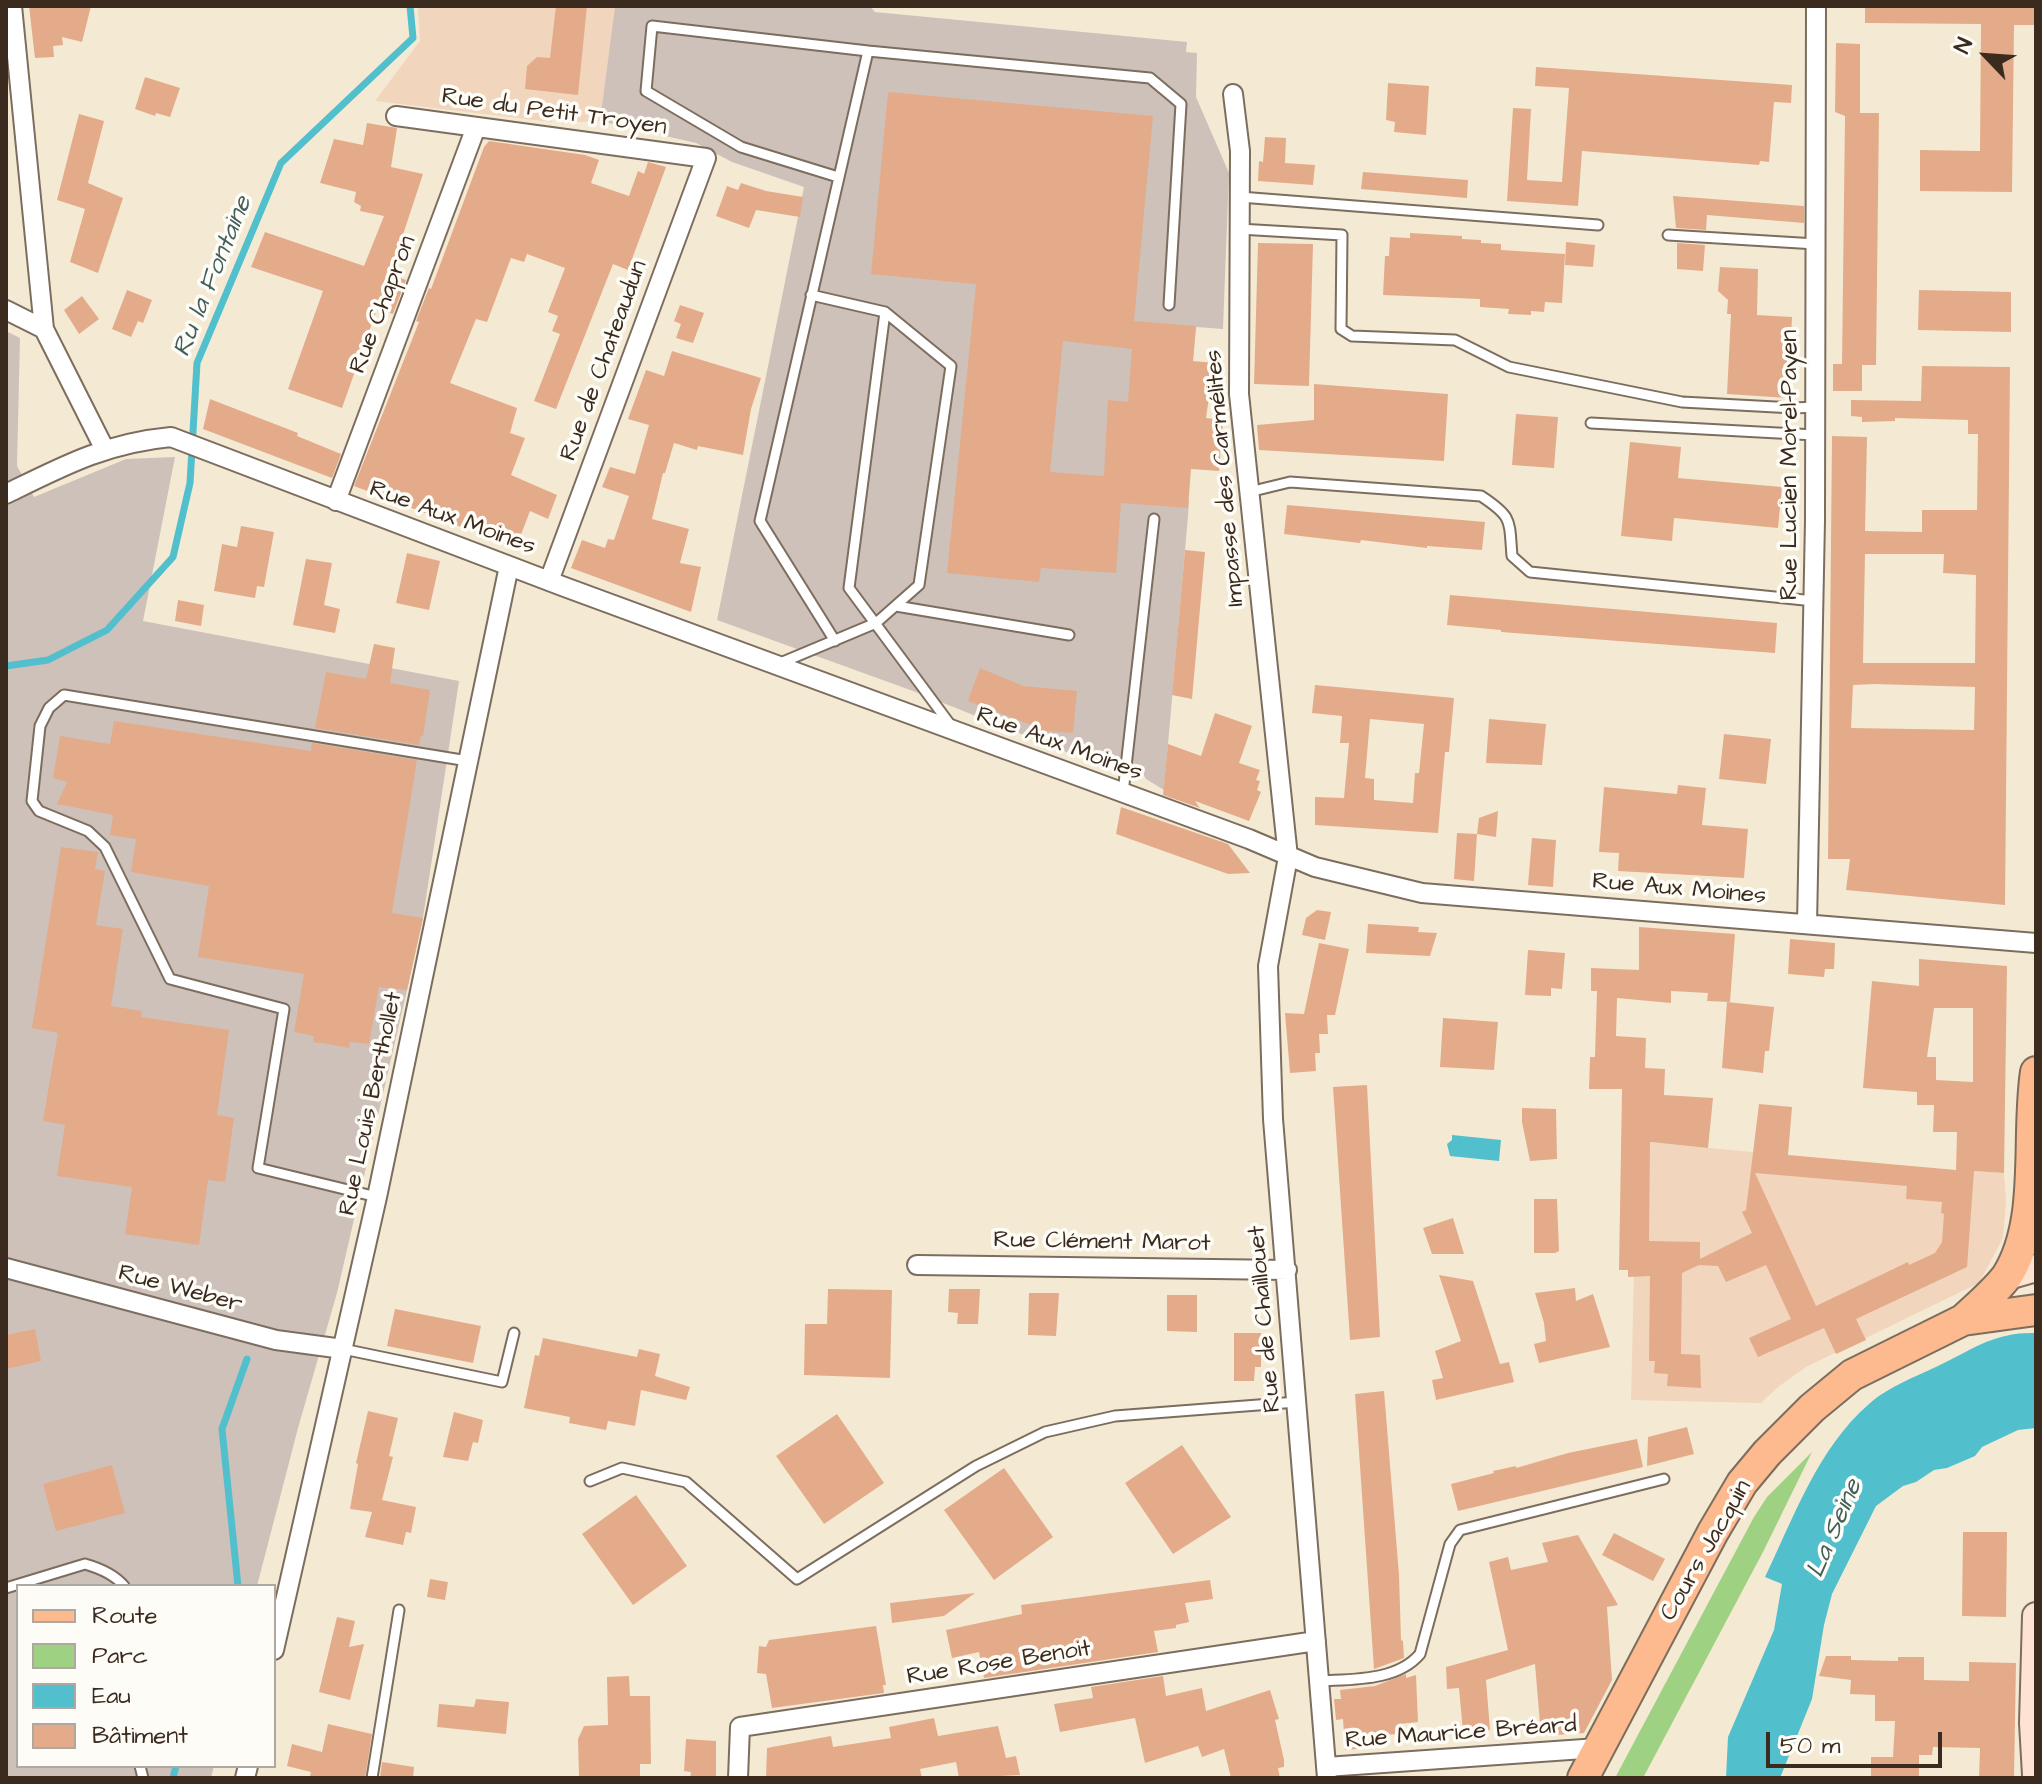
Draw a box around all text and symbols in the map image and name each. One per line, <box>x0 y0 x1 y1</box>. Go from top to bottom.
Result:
north arrow <box>1946 16 2026 96</box>
text: N <box>1947 33 1981 58</box>
street label: Rue du Petit Troyen <box>440 83 668 143</box>
water label: Ru la Fontaine <box>168 192 260 362</box>
street label: Rue Chapron <box>345 232 423 378</box>
street label: Rue de Chateaudun <box>555 257 655 465</box>
street label: Rue Lucien Morel-Payen <box>1777 330 1805 600</box>
street label: Impasse des Carmélites <box>1200 348 1252 608</box>
street label: Rue Aux Moines <box>365 476 539 562</box>
street label: Rue Aux Moines <box>972 702 1146 788</box>
street label: Rue Aux Moines <box>1591 868 1767 912</box>
street label: Rue Louis Berthollet <box>334 989 410 1219</box>
street label: Rue de Chaillouet <box>1243 1224 1289 1414</box>
street label: Rue Clément Marot <box>993 1227 1211 1259</box>
street label: Rue Weber <box>115 1260 245 1320</box>
street label: Cours Jacquin <box>1655 1475 1759 1627</box>
water label: La Seine <box>1801 1475 1871 1583</box>
legend <box>16 1584 276 1768</box>
text: Route <box>92 1599 157 1633</box>
street label: Rue Rose Benoit <box>905 1635 1093 1693</box>
text: Parc <box>92 1639 148 1673</box>
text: Eau <box>92 1679 131 1713</box>
street label: Rue Maurice Bréard <box>1344 1712 1578 1756</box>
scale bar <box>1770 1716 1946 1766</box>
text: Bâtiment <box>92 1719 188 1753</box>
text: 50 m <box>1780 1729 1840 1763</box>

